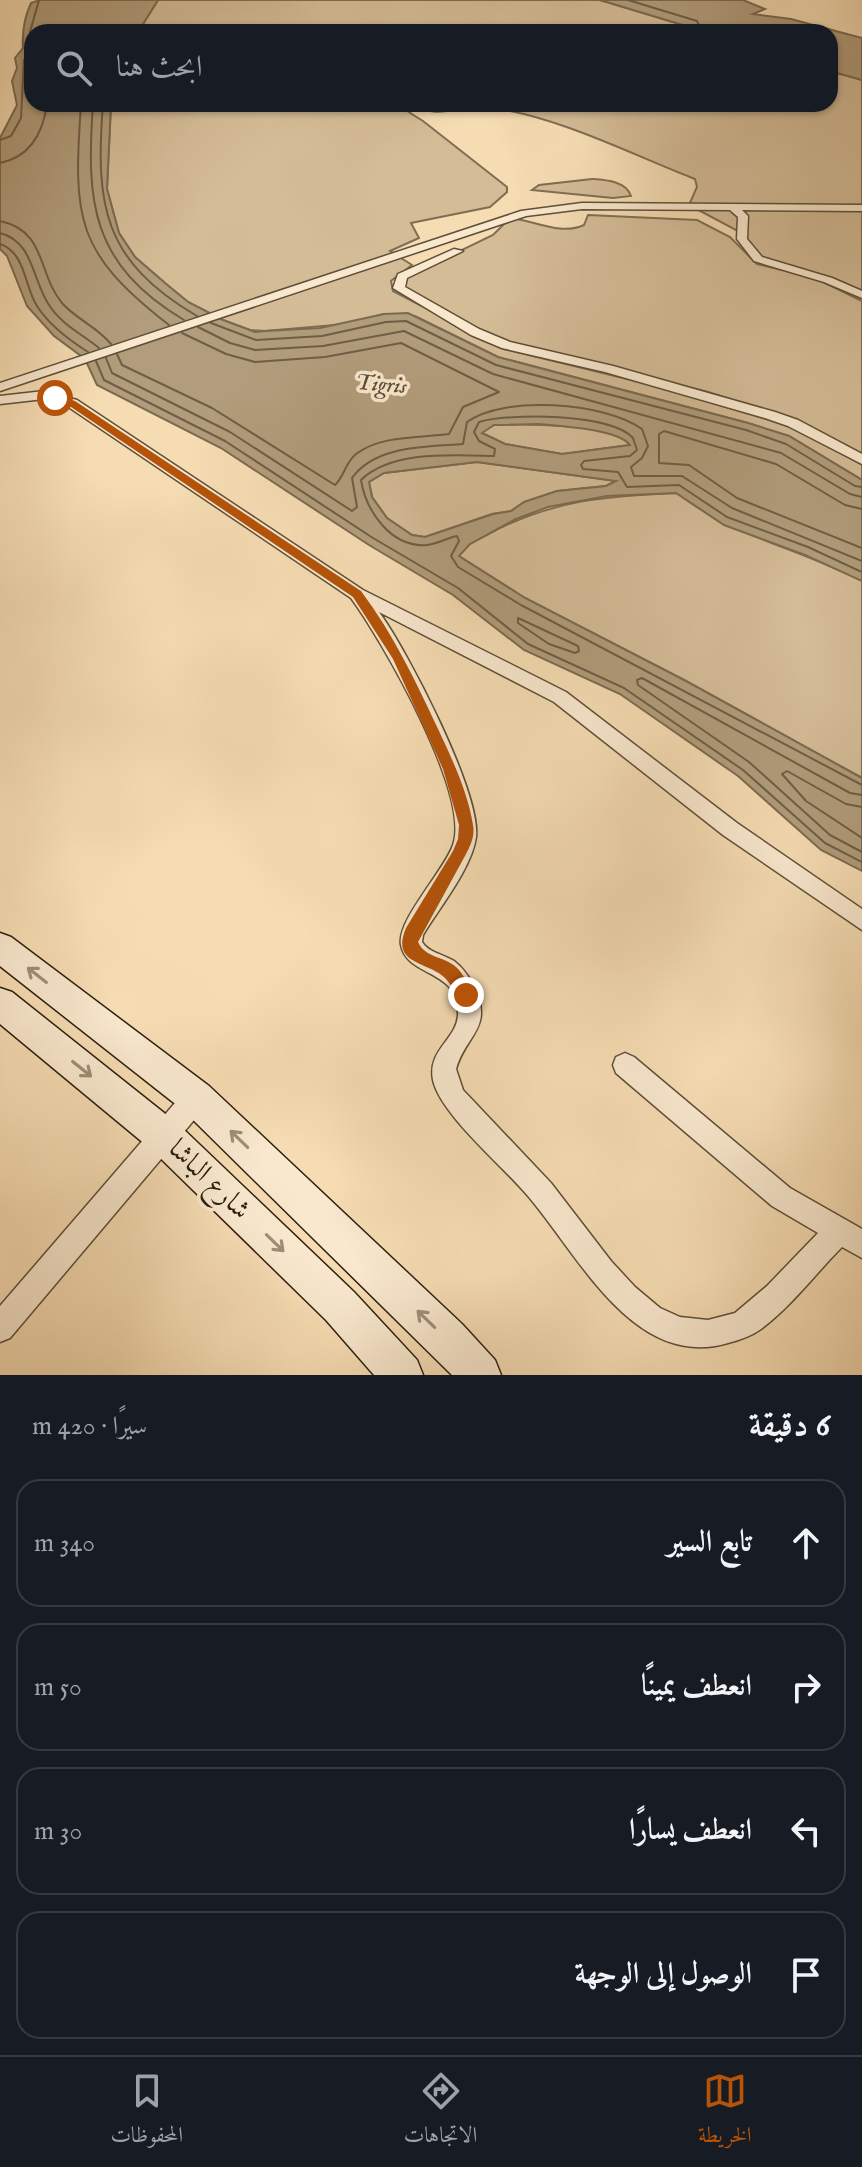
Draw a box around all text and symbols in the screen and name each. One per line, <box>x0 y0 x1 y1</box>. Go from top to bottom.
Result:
search box <box>24 24 838 112</box>
icon: search <box>52 46 96 90</box>
text: ابحث هنا <box>116 49 203 87</box>
water label: Tigris <box>354 369 409 401</box>
route start <box>37 380 73 416</box>
one-way arrow <box>27 967 48 984</box>
route end <box>448 977 484 1013</box>
one-way arrow <box>71 1061 92 1078</box>
one-way arrow <box>229 1130 249 1148</box>
street label: شارع الباشا <box>158 1132 258 1231</box>
one-way arrow <box>265 1233 284 1252</box>
one-way arrow <box>416 1309 436 1328</box>
text: 6 دقيقة <box>749 1404 830 1447</box>
text: سيرًا · 420 m <box>32 1410 147 1443</box>
icon: ahead <box>784 1521 828 1565</box>
text: تابع السير <box>667 1524 752 1562</box>
text: 340 m <box>34 1527 95 1560</box>
icon: right <box>784 1665 828 1709</box>
text: انعطف يمينًا <box>641 1668 752 1706</box>
text: 50 m <box>34 1671 82 1704</box>
icon: left <box>784 1809 828 1853</box>
text: انعطف يسارًا <box>629 1812 752 1850</box>
text: 30 m <box>34 1815 82 1848</box>
icon: arrive <box>784 1953 828 1997</box>
text: الوصول إلى الوجهة <box>575 1956 752 1994</box>
tab: المحفوظات <box>110 2069 183 2156</box>
tab: الاتجاهات <box>404 2069 477 2156</box>
tab: الخريطة <box>698 2069 752 2156</box>

